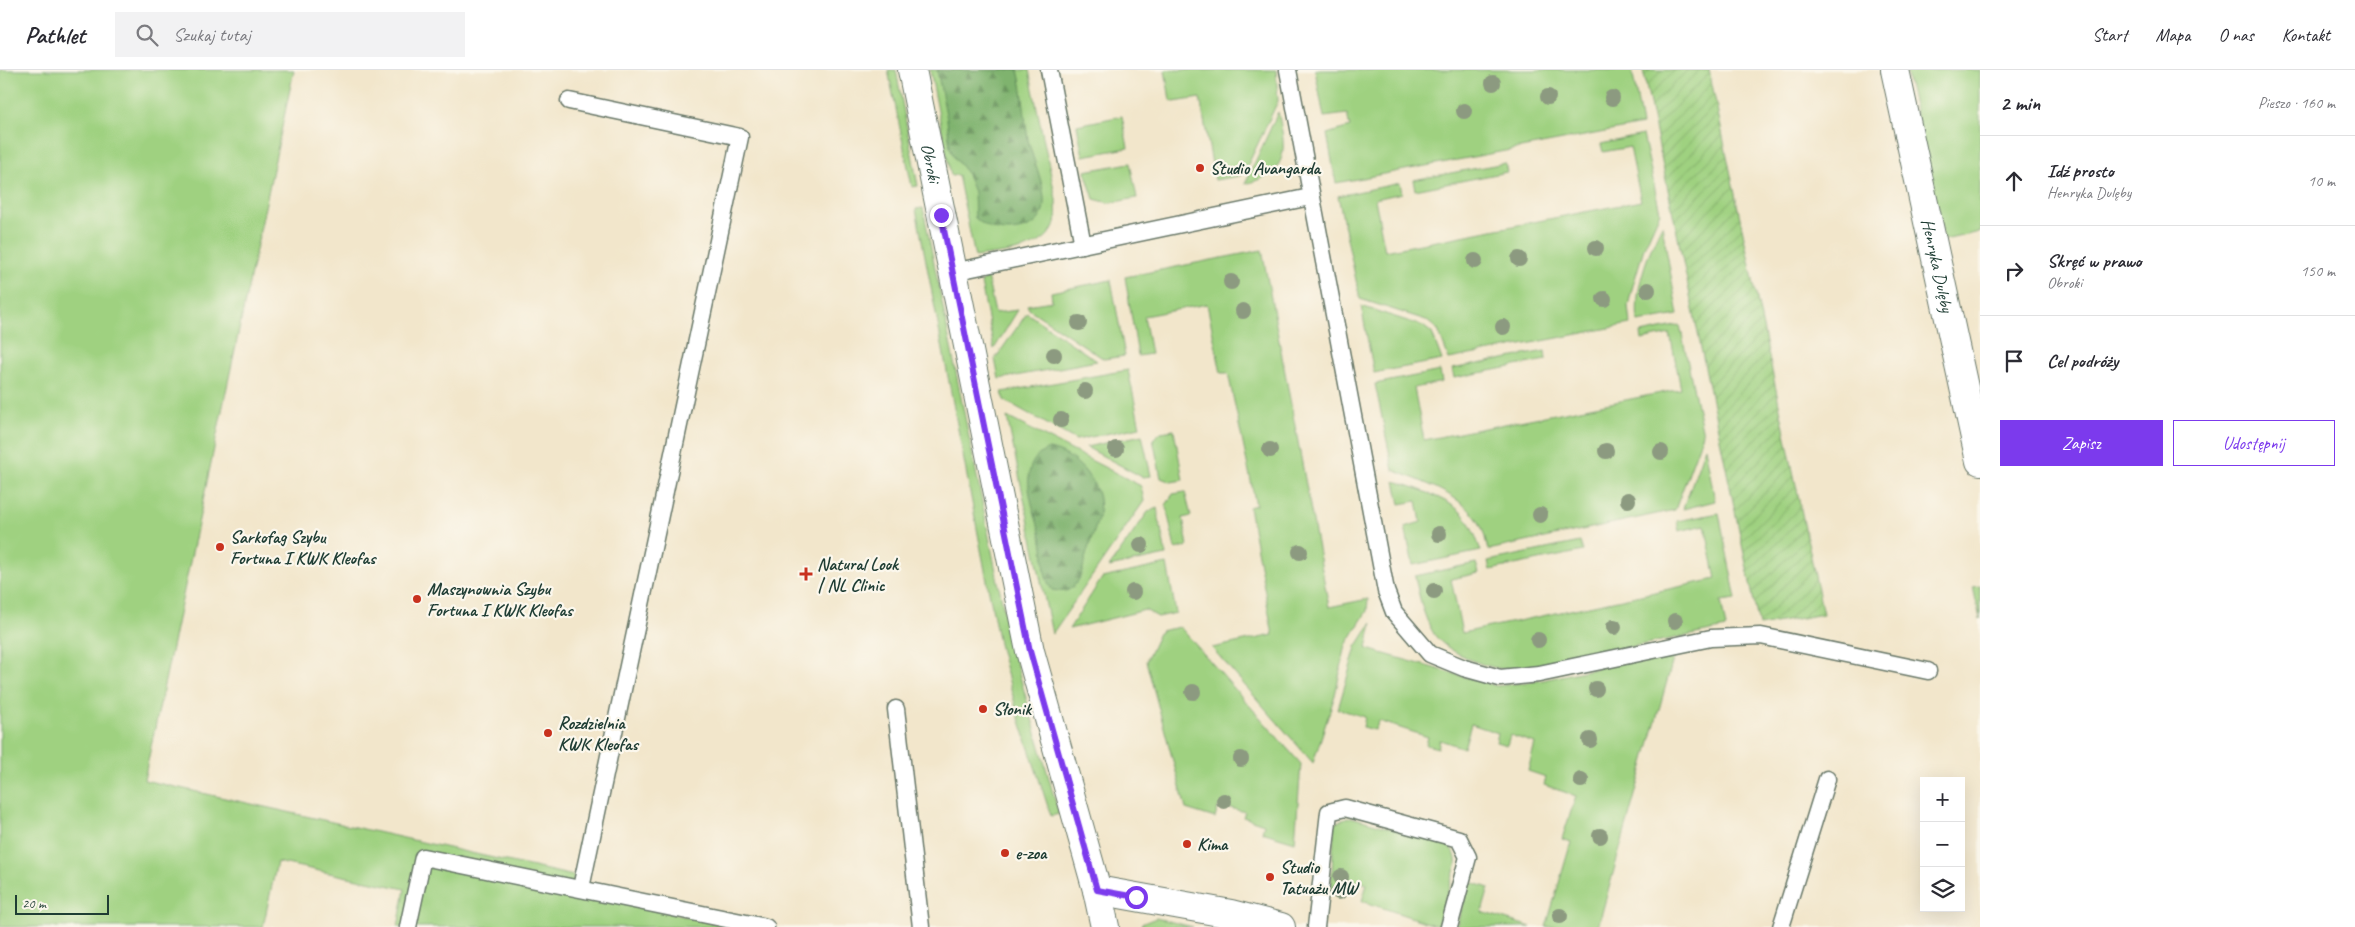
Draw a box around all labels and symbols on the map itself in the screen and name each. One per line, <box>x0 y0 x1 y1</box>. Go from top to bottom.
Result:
street label: Obroki <box>916 142 946 187</box>
place label: Studio Avangarda <box>1210 157 1322 179</box>
marker: Studio Avangarda <box>1194 162 1206 174</box>
route end <box>930 204 953 227</box>
street label: Henryka Dulęby <box>1917 217 1959 316</box>
place label: Sarkofag Szybu Fortuna I KWK Kleofas <box>230 526 377 569</box>
marker: Sarkofag Szybu Fortuna I KWK Kleofas <box>214 541 226 553</box>
place label: Natural Look | NL Clinic <box>817 553 900 596</box>
marker: Natural Look | NL Clinic <box>799 567 813 581</box>
place label: Maszynownia Szybu Fortuna I KWK Kleofas <box>427 578 574 621</box>
marker: Maszynownia Szybu Fortuna I KWK Kleofas <box>411 593 423 605</box>
place label: Słonik <box>993 698 1033 720</box>
marker: Słonik <box>977 703 989 715</box>
place label: Rozdzielnia KWK Kleofas <box>558 712 640 755</box>
marker: Rozdzielnia KWK Kleofas <box>542 727 554 739</box>
place label: Kima <box>1197 833 1229 855</box>
marker: Kima <box>1181 838 1193 850</box>
place label: e-zoa <box>1015 842 1048 864</box>
marker: e-zoa <box>999 847 1011 859</box>
place label: Studio Tatuażu MW <box>1280 856 1361 899</box>
marker: Studio Tatuażu MW <box>1264 871 1276 883</box>
route start <box>1125 886 1148 909</box>
scale bar <box>15 892 109 915</box>

